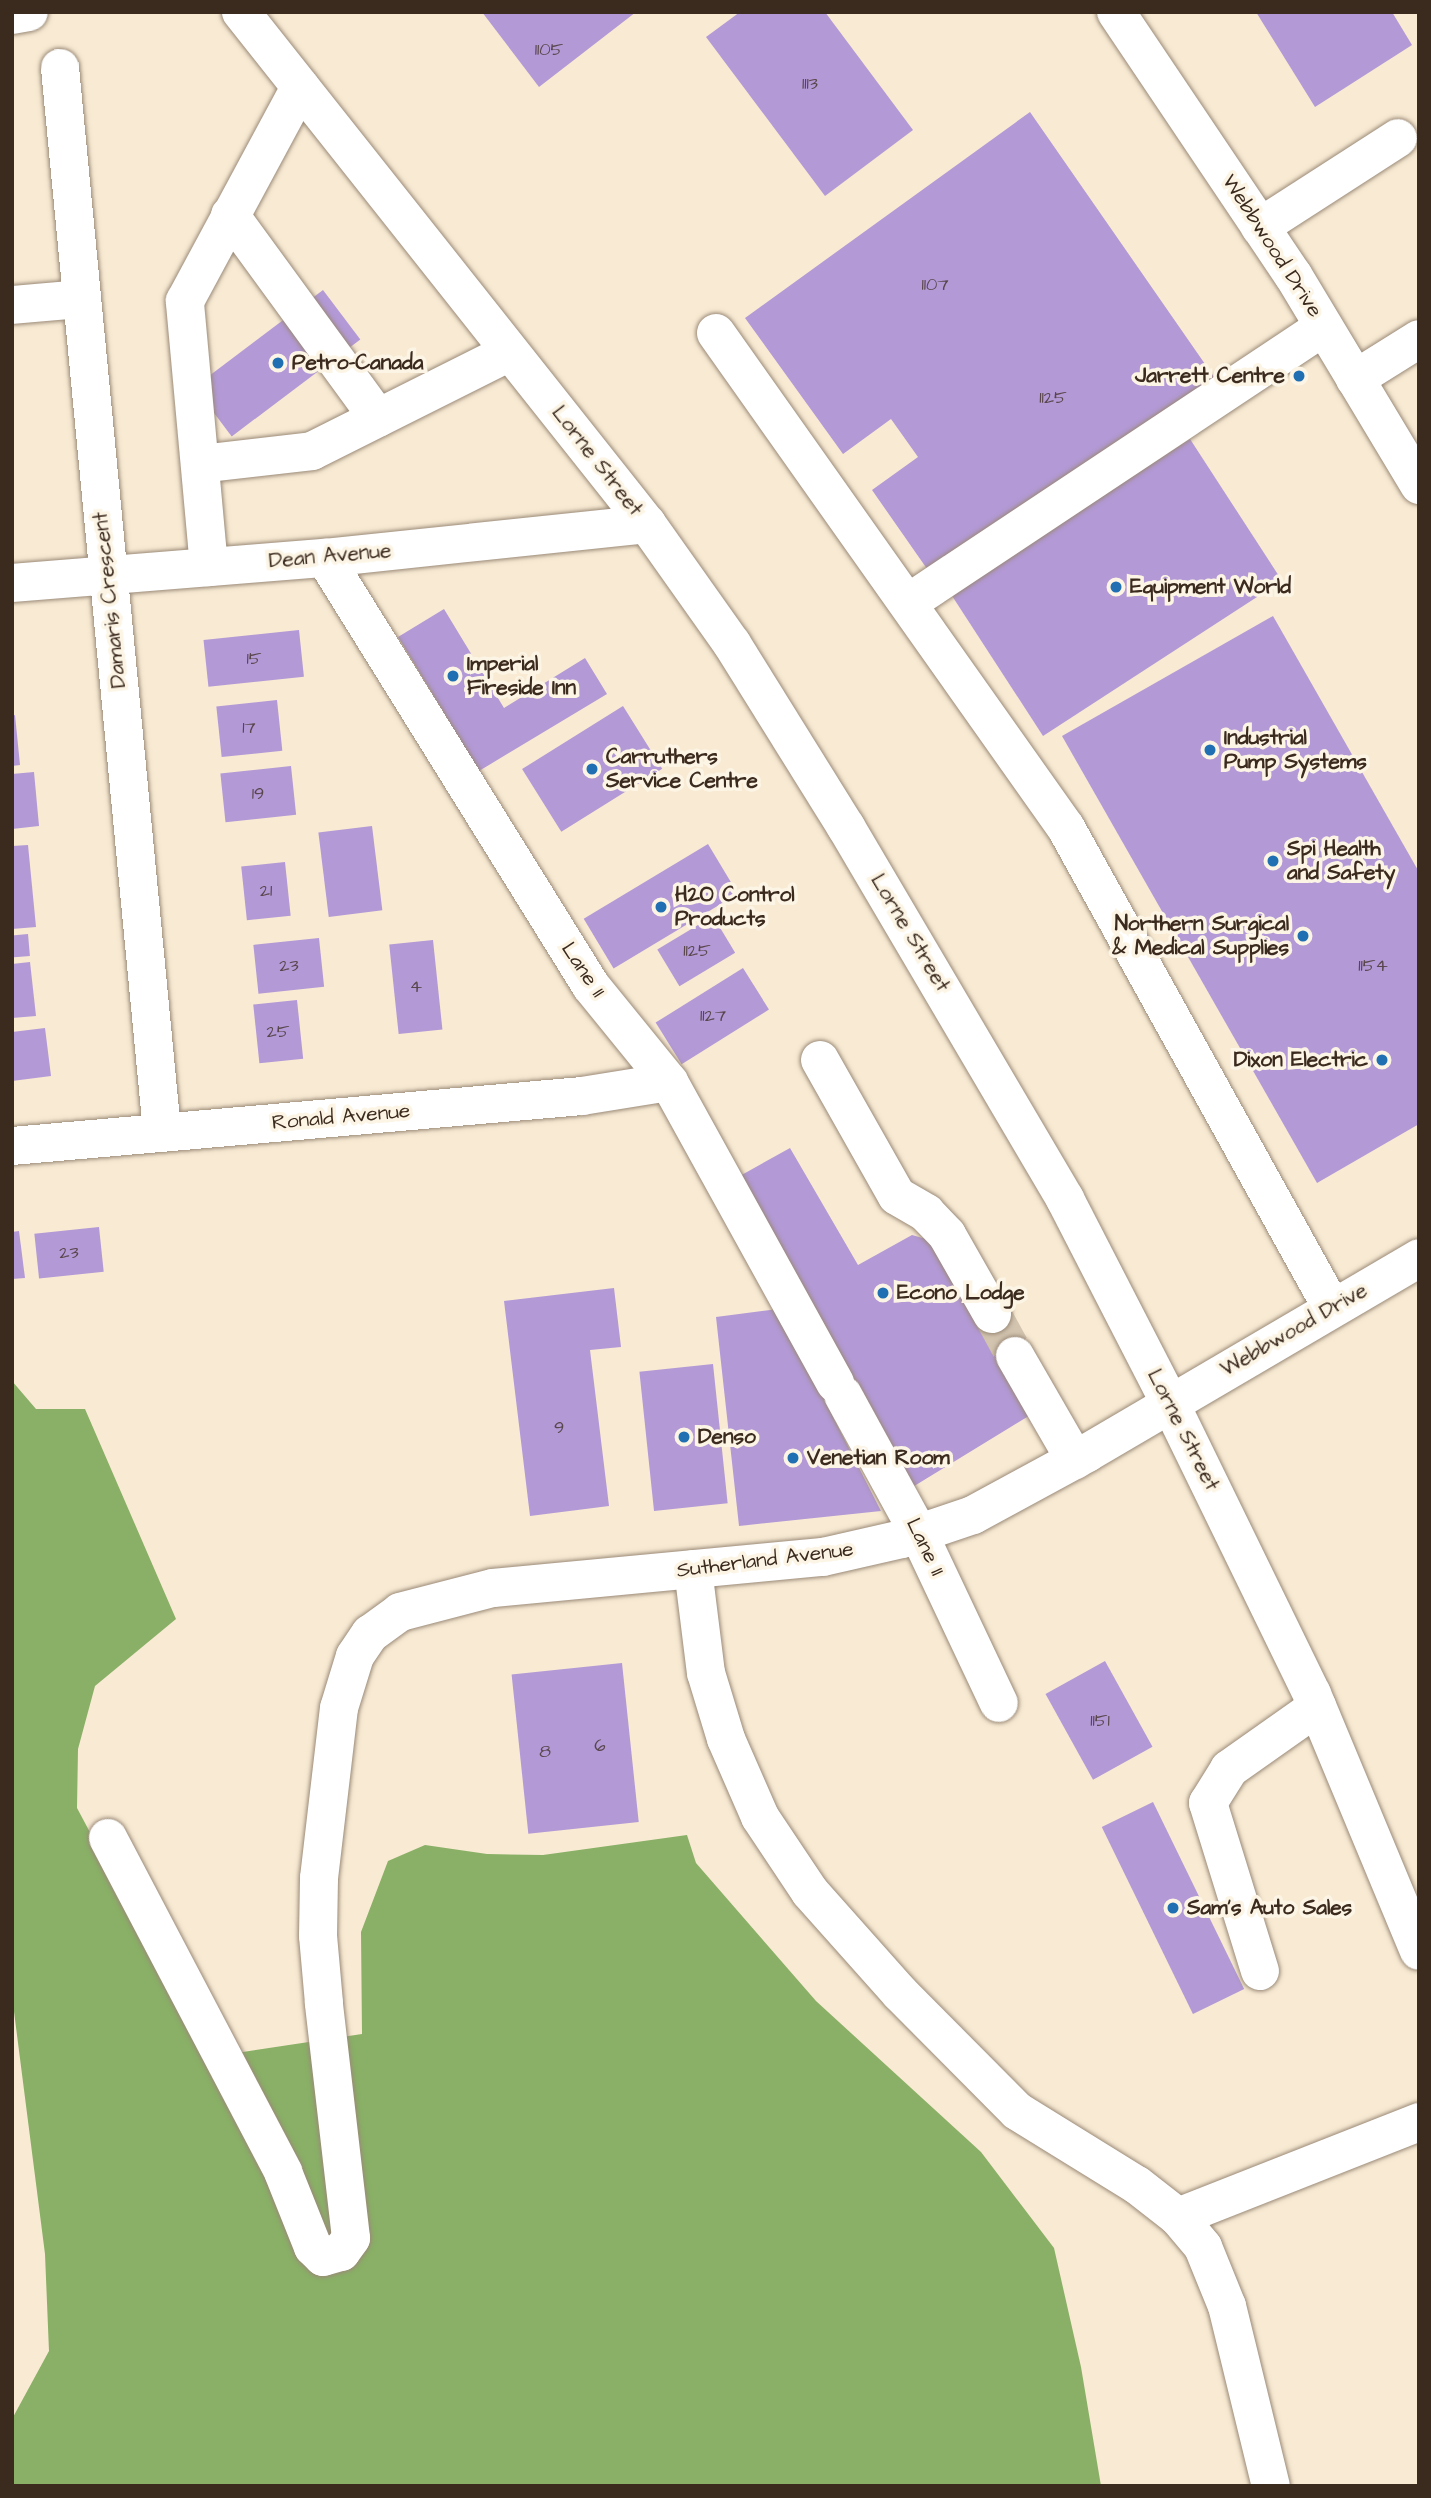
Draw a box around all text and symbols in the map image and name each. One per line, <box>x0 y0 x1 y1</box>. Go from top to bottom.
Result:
house number: 1105 <box>535 39 563 61</box>
house number: 1113 <box>802 73 818 95</box>
street label: Webbwood Drive <box>1216 170 1328 322</box>
house number: 1107 <box>921 274 949 296</box>
place label: Petro-Canada <box>292 350 423 376</box>
marker: Petro-Canada <box>270 355 286 371</box>
place label: Jarrett Centre <box>1135 363 1285 389</box>
marker: Jarrett Centre <box>1291 368 1307 384</box>
house number: 1125 <box>1039 387 1067 409</box>
street label: Lorne Street <box>546 401 648 521</box>
street label: Damaris Crescent <box>88 511 132 689</box>
street label: Dean Avenue <box>268 538 392 574</box>
place label: Equipment World <box>1130 574 1291 600</box>
marker: Equipment World <box>1108 579 1124 595</box>
house number: 15 <box>246 648 262 670</box>
place label: Imperial Fireside Inn <box>467 651 576 701</box>
marker: Imperial Fireside Inn <box>445 668 461 684</box>
house number: 17 <box>242 717 256 739</box>
place label: Industrial Pump Systems <box>1224 725 1367 775</box>
marker: Industrial Pump Systems <box>1202 742 1218 758</box>
place label: Carruthers Service Centre <box>606 744 758 794</box>
marker: Carruthers Service Centre <box>584 761 600 777</box>
house number: 19 <box>252 783 264 805</box>
place label: Spi Health and Safety <box>1287 836 1395 886</box>
marker: Spi Health and Safety <box>1265 853 1281 869</box>
street label: Lorne Street <box>865 870 955 996</box>
house number: 21 <box>260 880 272 902</box>
place label: H2O Control Products <box>675 882 795 932</box>
marker: H2O Control Products <box>653 899 669 915</box>
place label: Northern Surgical & Medical Supplies <box>1112 911 1289 961</box>
marker: Northern Surgical & Medical Supplies <box>1295 928 1311 944</box>
street label: Lane 11 <box>556 938 610 1002</box>
house number: 1125 <box>683 940 711 962</box>
house number: 23 <box>279 955 299 977</box>
house number: 1154 <box>1358 955 1388 977</box>
house number: 4 <box>410 976 422 998</box>
house number: 1127 <box>700 1005 726 1027</box>
house number: 25 <box>266 1021 290 1043</box>
place label: Dixon Electric <box>1234 1047 1368 1073</box>
marker: Dixon Electric <box>1374 1052 1390 1068</box>
street label: Ronald Avenue <box>271 1098 411 1136</box>
house number: 23 <box>59 1242 79 1264</box>
street label: Webbwood Drive <box>1216 1278 1372 1382</box>
place label: Econo Lodge <box>897 1280 1025 1306</box>
marker: Econo Lodge <box>875 1285 891 1301</box>
street label: Lorne Street <box>1142 1365 1224 1495</box>
house number: 9 <box>554 1417 564 1439</box>
place label: Denso <box>698 1424 756 1450</box>
marker: Denso <box>676 1429 692 1445</box>
place label: Venetian Room <box>807 1445 950 1471</box>
marker: Venetian Room <box>785 1450 801 1466</box>
street label: Lane 11 <box>900 1514 950 1580</box>
street label: Sutherland Avenue <box>675 1537 855 1583</box>
house number: 1151 <box>1090 1710 1110 1732</box>
house number: 6 <box>594 1735 606 1757</box>
house number: 8 <box>539 1741 551 1763</box>
place label: Sam's Auto Sales <box>1187 1895 1352 1921</box>
marker: Sam's Auto Sales <box>1165 1900 1181 1916</box>

